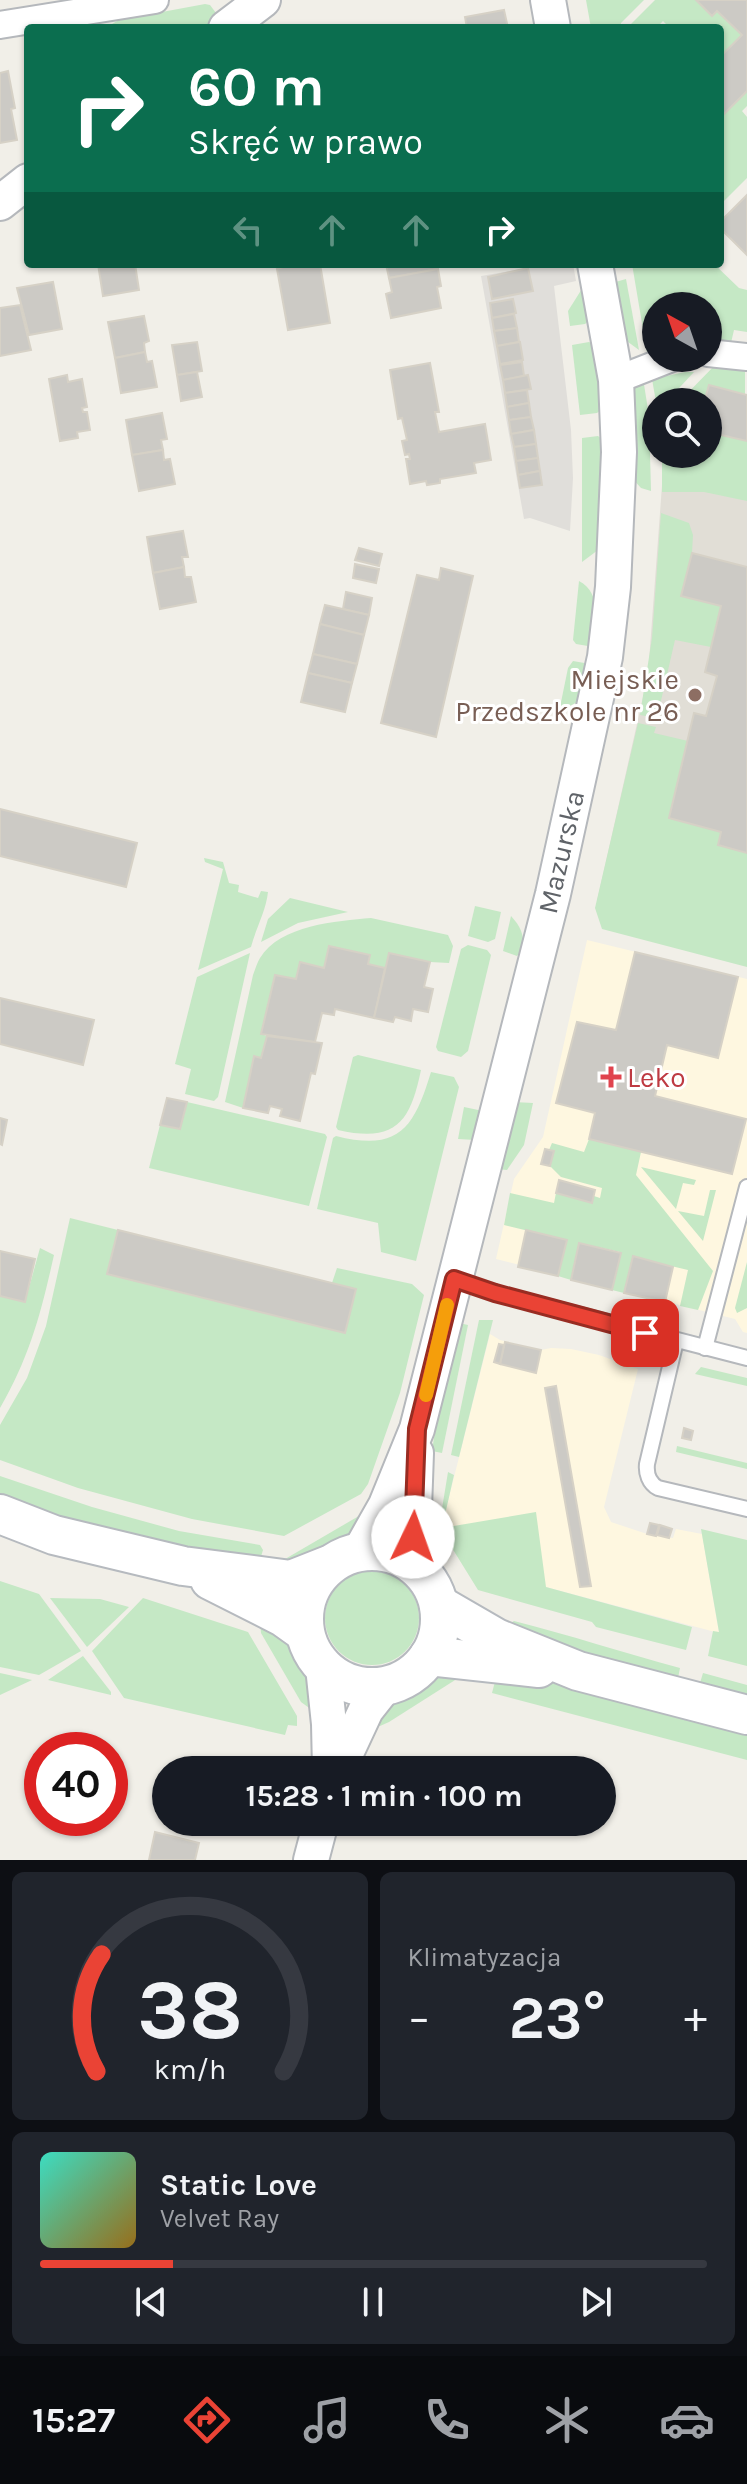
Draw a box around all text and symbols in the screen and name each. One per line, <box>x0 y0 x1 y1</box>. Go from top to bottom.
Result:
text: 60 m <box>188 54 325 119</box>
icon: right <box>56 56 160 160</box>
text: Skręć w prawo <box>188 121 423 163</box>
icon: left <box>226 208 270 252</box>
icon: ahead <box>310 208 354 252</box>
icon: ahead <box>394 208 438 252</box>
icon: right <box>478 208 522 252</box>
north arrow <box>642 292 722 372</box>
map controls <box>642 292 722 468</box>
button: search <box>642 388 722 468</box>
place label: Miejskie Przedszkole nr 26 <box>455 663 679 728</box>
marker: Miejskie Przedszkole nr 26 <box>686 686 704 704</box>
street label: Mazurska <box>531 787 591 917</box>
place label: Leko <box>627 1061 686 1094</box>
marker: Leko <box>602 1068 620 1086</box>
pin <box>611 1299 679 1367</box>
icon: arrive <box>623 1311 667 1355</box>
position arrow <box>371 1495 455 1579</box>
speed limit sign: 40 <box>24 1732 128 1836</box>
text: 15:28 · 1 min · 100 m <box>245 1778 523 1814</box>
text: Klimatyzacja <box>408 1942 561 1973</box>
text: 38 <box>137 1962 243 2059</box>
text: 23° <box>509 1983 606 2053</box>
text: − <box>408 1992 431 2043</box>
text: + <box>684 1992 707 2043</box>
text: km/h <box>154 2053 226 2086</box>
text: Static Love <box>160 2167 317 2203</box>
text: Velvet Ray <box>160 2203 279 2234</box>
icon: previous <box>129 2280 173 2324</box>
icon: pause <box>351 2280 395 2324</box>
icon: next <box>574 2280 618 2324</box>
icon: directions <box>179 2392 235 2448</box>
icon: music <box>299 2392 355 2448</box>
icon: phone <box>419 2392 475 2448</box>
icon: climate <box>539 2392 595 2448</box>
icon: car <box>659 2392 715 2448</box>
text: 15:27 <box>32 2399 115 2441</box>

